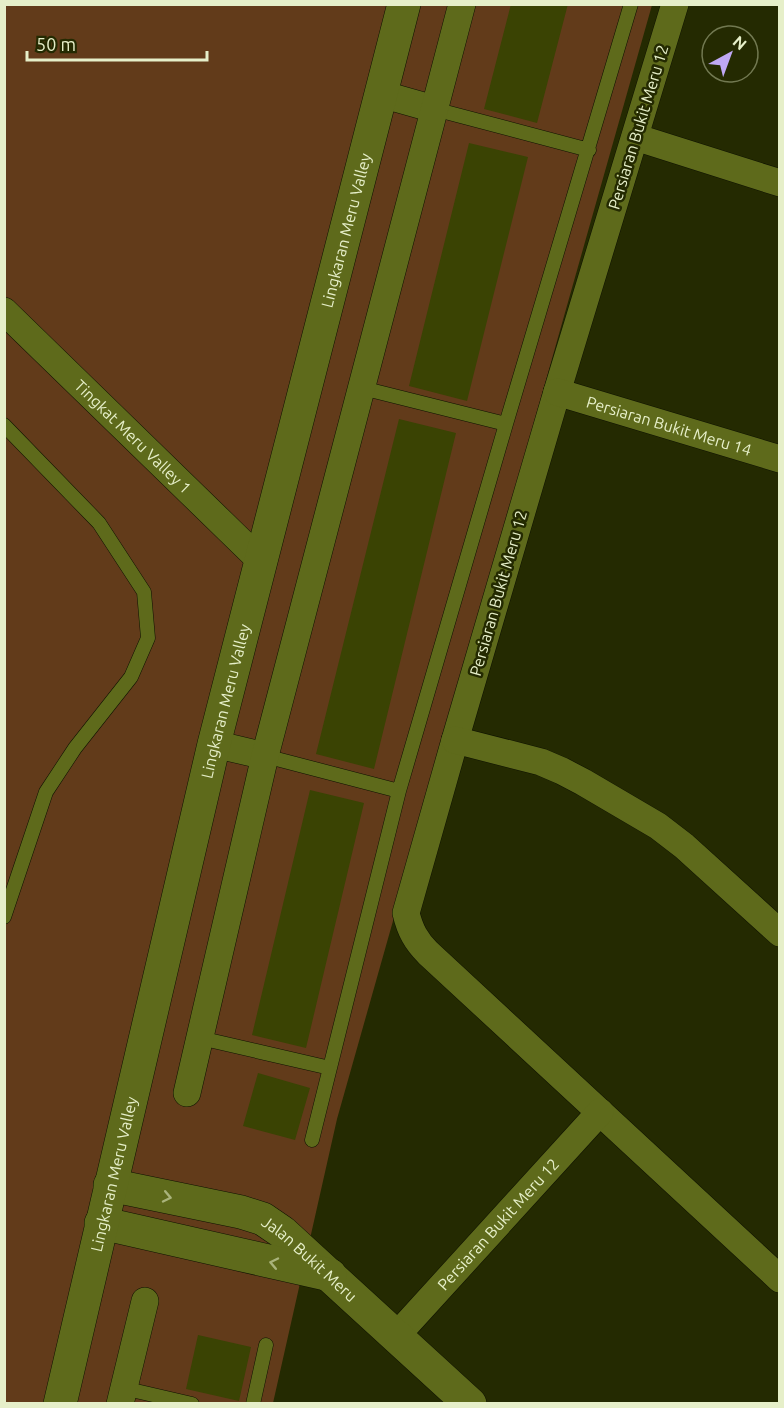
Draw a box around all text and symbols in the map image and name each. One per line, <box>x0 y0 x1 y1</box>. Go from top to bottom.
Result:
scale bar <box>27 24 207 62</box>
north arrow <box>700 24 760 84</box>
text: N <box>729 32 750 53</box>
text: 50 m <box>36 34 76 54</box>
street label: Persiaran Bukit Meru 12 <box>604 43 672 211</box>
street label: Lingkaran Meru Valley <box>317 151 374 309</box>
street label: Tingkat Meru Valley 1 <box>71 376 195 497</box>
street label: Persiaran Bukit Meru 14 <box>584 392 754 459</box>
street label: Persiaran Bukit Meru 12 <box>466 508 530 678</box>
street label: Lingkaran Meru Valley <box>197 622 254 780</box>
street label: Lingkaran Meru Valley <box>87 1095 140 1253</box>
street label: Persiaran Bukit Meru 12 <box>434 1155 562 1293</box>
one-way arrow <box>162 1190 172 1203</box>
street label: Jalan Bukit Meru <box>259 1212 361 1305</box>
one-way arrow <box>270 1257 280 1270</box>

